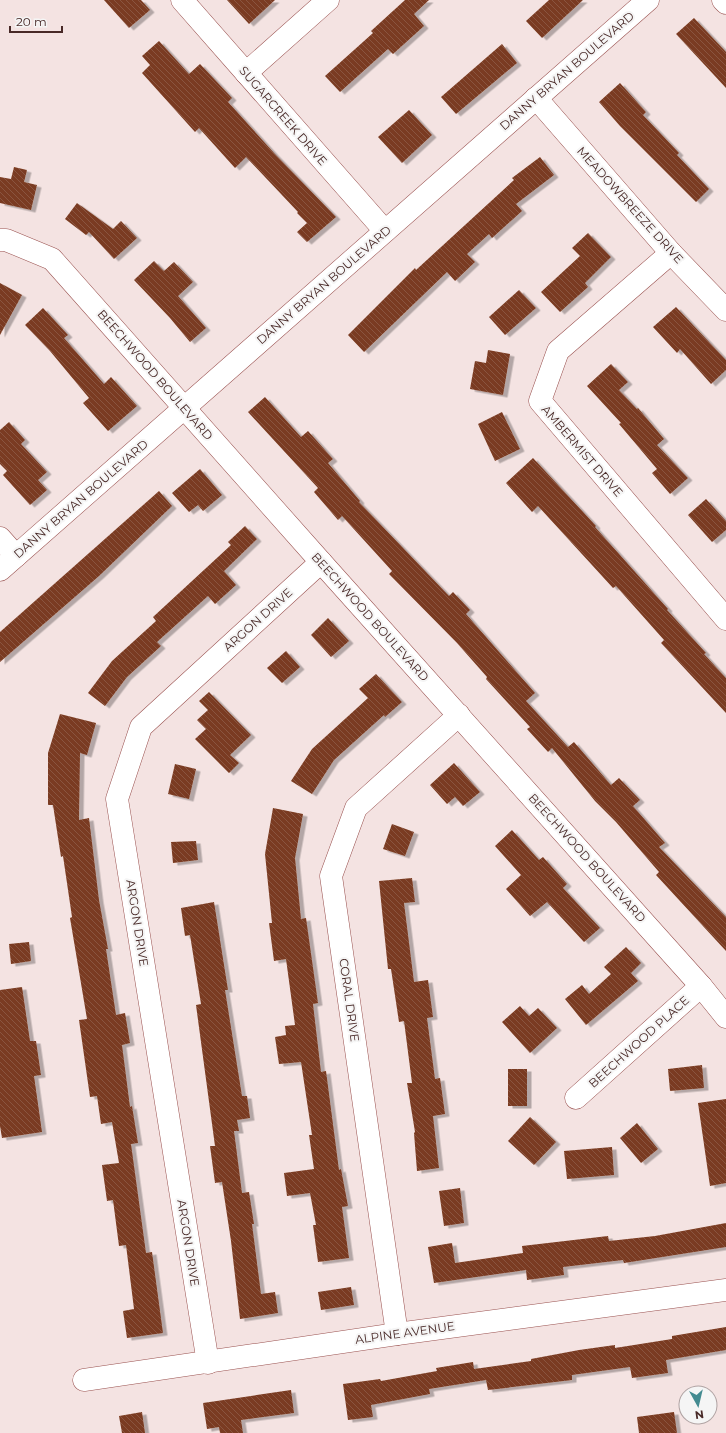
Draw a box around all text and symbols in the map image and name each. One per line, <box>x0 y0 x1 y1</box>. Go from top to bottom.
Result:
scale bar <box>10 8 62 34</box>
street label: DANNY BRYAN BOULEVARD <box>496 8 637 133</box>
text: 20 m <box>16 14 47 29</box>
street label: SUGARCREEK DRIVE <box>236 63 331 168</box>
street label: MEADOWBREEZE DRIVE <box>574 143 687 266</box>
street label: DANNY BRYAN BOULEVARD <box>253 222 394 347</box>
street label: BEECHWOOD BOULEVARD <box>95 306 216 443</box>
street label: AMBERMIST DRIVE <box>539 402 626 500</box>
street label: DANNY BRYAN BOULEVARD <box>10 436 151 561</box>
street label: BEECHWOOD BOULEVARD <box>309 549 432 684</box>
street label: ARGON DRIVE <box>220 585 295 655</box>
street label: BEECHWOOD BOULEVARD <box>526 790 649 925</box>
street label: ARGON DRIVE <box>123 878 152 967</box>
street label: CORAL DRIVE <box>336 957 363 1043</box>
street label: BEECHWOOD PLACE <box>585 993 692 1091</box>
street label: ARGON DRIVE <box>174 1198 203 1287</box>
street label: ALPINE AVENUE <box>354 1318 456 1347</box>
north arrow <box>678 1385 718 1425</box>
text: N <box>694 1407 705 1422</box>

